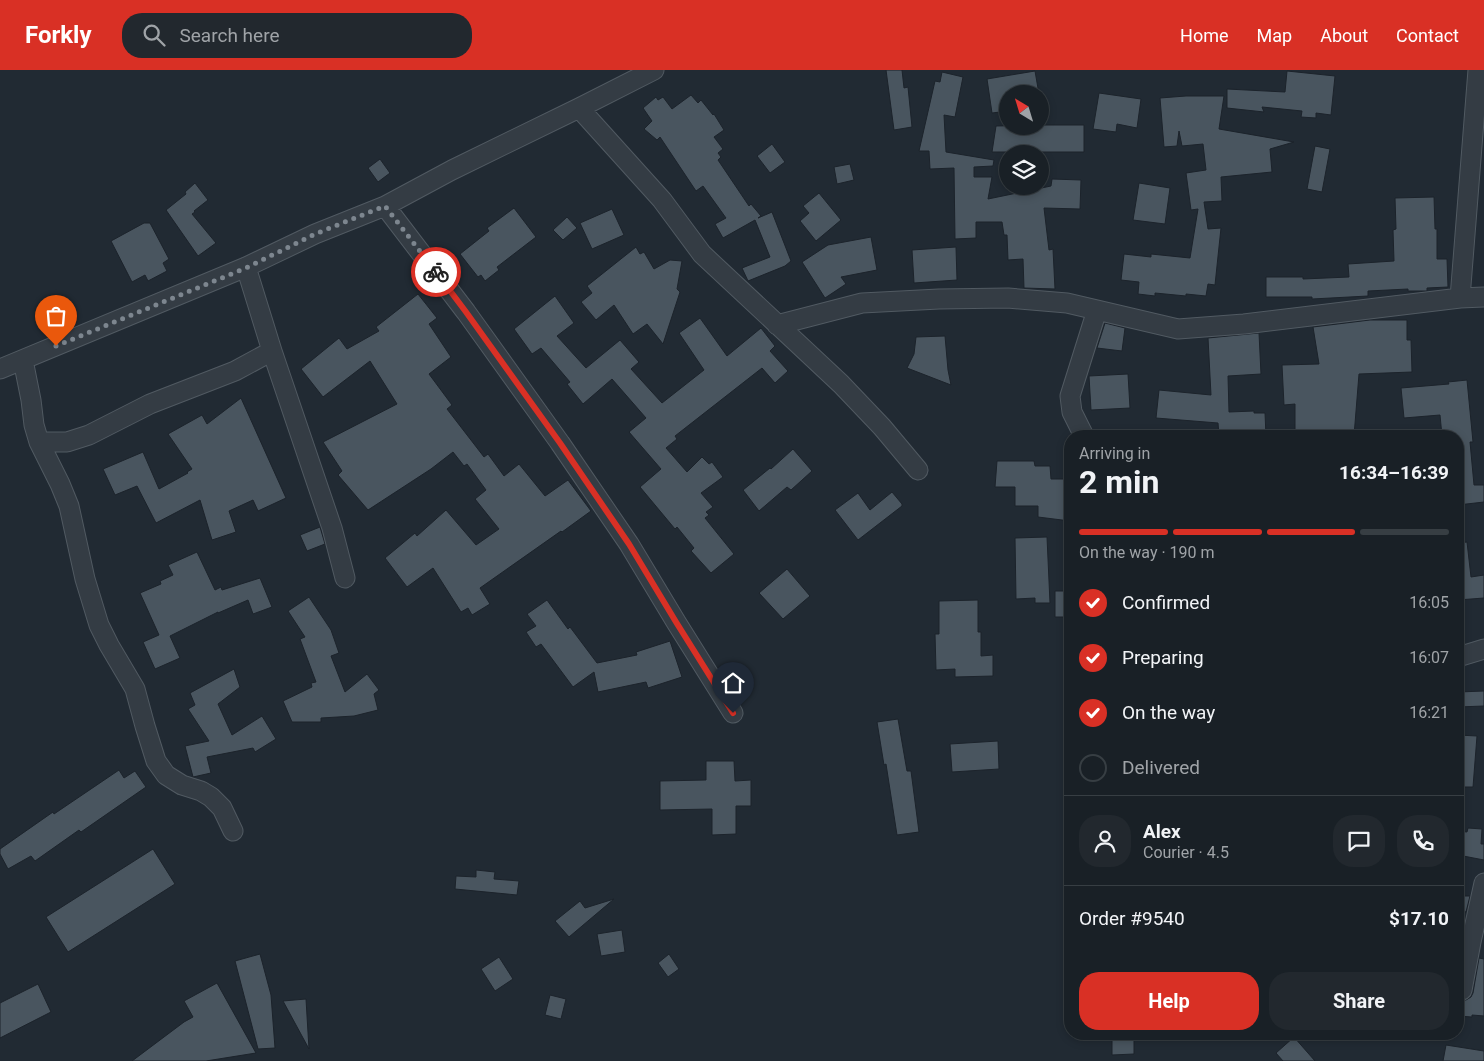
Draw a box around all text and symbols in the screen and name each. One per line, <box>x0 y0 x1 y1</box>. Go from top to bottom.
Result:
search box <box>122 13 472 58</box>
text: Forkly <box>25 21 92 49</box>
icon: search <box>140 21 168 49</box>
text: Search here <box>180 24 279 47</box>
text: Home <box>1180 25 1229 46</box>
text: Map <box>1257 25 1292 46</box>
text: About <box>1320 25 1368 46</box>
text: Contact <box>1396 25 1459 46</box>
north arrow <box>999 85 1049 135</box>
map controls <box>999 85 1049 195</box>
button: layers <box>999 145 1049 195</box>
courier <box>411 247 461 297</box>
icon: bike <box>422 258 450 286</box>
pin <box>35 295 77 346</box>
icon: bag <box>42 302 70 330</box>
text: Arriving in <box>1079 444 1150 463</box>
text: 16:34–16:39 <box>1339 461 1449 484</box>
text: 2 min <box>1079 463 1159 501</box>
text: On the way · 190 m <box>1079 543 1215 562</box>
icon: check <box>1079 589 1107 617</box>
text: Confirmed <box>1122 591 1210 614</box>
text: 16:05 <box>1409 593 1449 612</box>
icon: check <box>1079 644 1107 672</box>
text: Preparing <box>1122 646 1204 669</box>
text: 16:07 <box>1409 648 1449 667</box>
pin <box>712 662 754 713</box>
icon: home <box>719 669 747 697</box>
icon: check <box>1079 699 1107 727</box>
text: On the way <box>1122 701 1215 724</box>
text: 16:21 <box>1409 703 1449 722</box>
text: Delivered <box>1122 756 1200 779</box>
button: person <box>1079 815 1131 867</box>
button: chat <box>1333 815 1385 867</box>
button: phone <box>1397 815 1449 867</box>
text: Alex <box>1143 820 1181 843</box>
text: Courier · 4.5 <box>1143 843 1229 862</box>
text: Order #9540 <box>1079 907 1185 930</box>
text: $17.10 <box>1389 907 1449 930</box>
button: Help <box>1079 972 1259 1030</box>
button: Share <box>1269 972 1449 1030</box>

